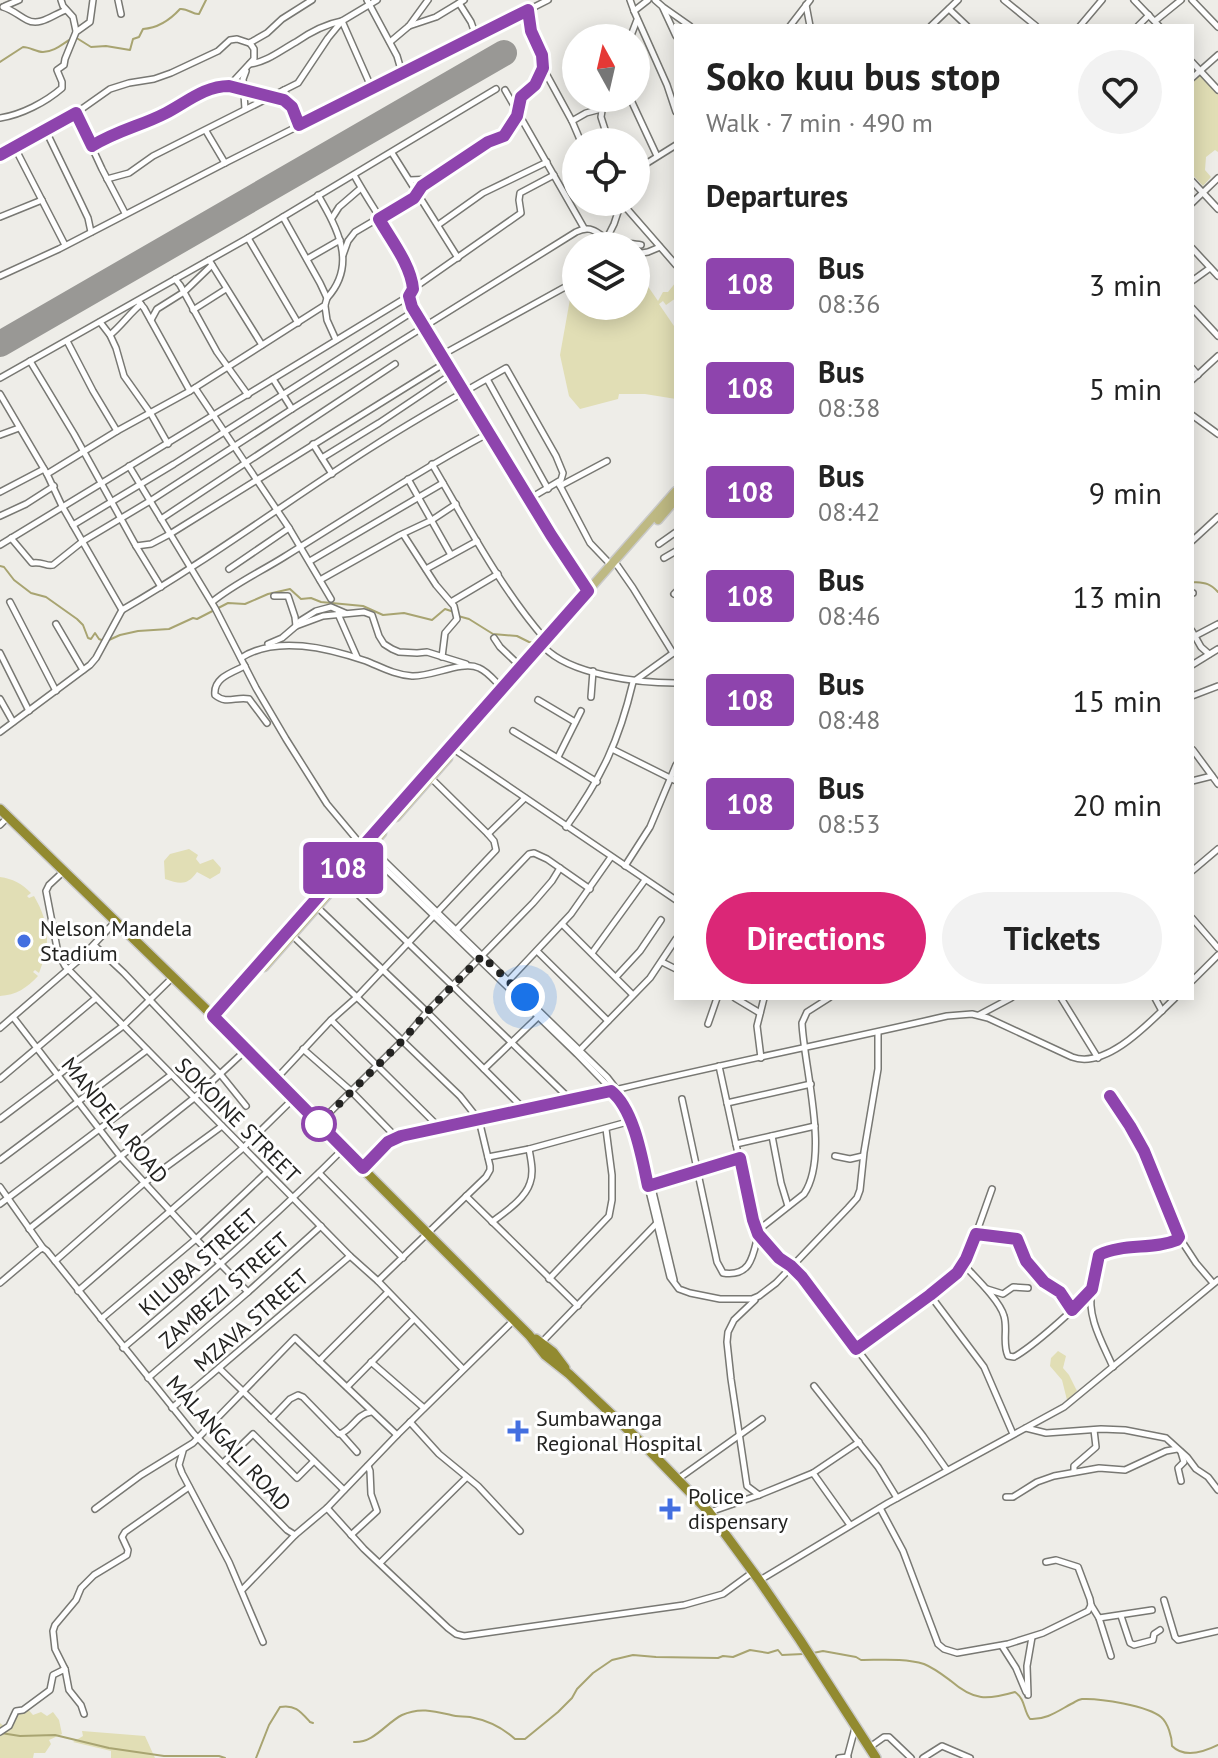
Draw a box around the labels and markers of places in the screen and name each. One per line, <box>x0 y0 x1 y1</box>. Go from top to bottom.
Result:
place label: Nelson Mandela Stadium <box>40 914 192 967</box>
marker: Nelson Mandela Stadium <box>15 932 33 950</box>
unlabelled marker <box>302 1107 336 1141</box>
place label: Sumbawanga Regional Hospital <box>536 1404 703 1457</box>
marker: Sumbawanga Regional Hospital <box>507 1420 529 1442</box>
place label: Police dispensary <box>688 1482 789 1535</box>
marker: Police dispensary <box>659 1498 681 1520</box>

